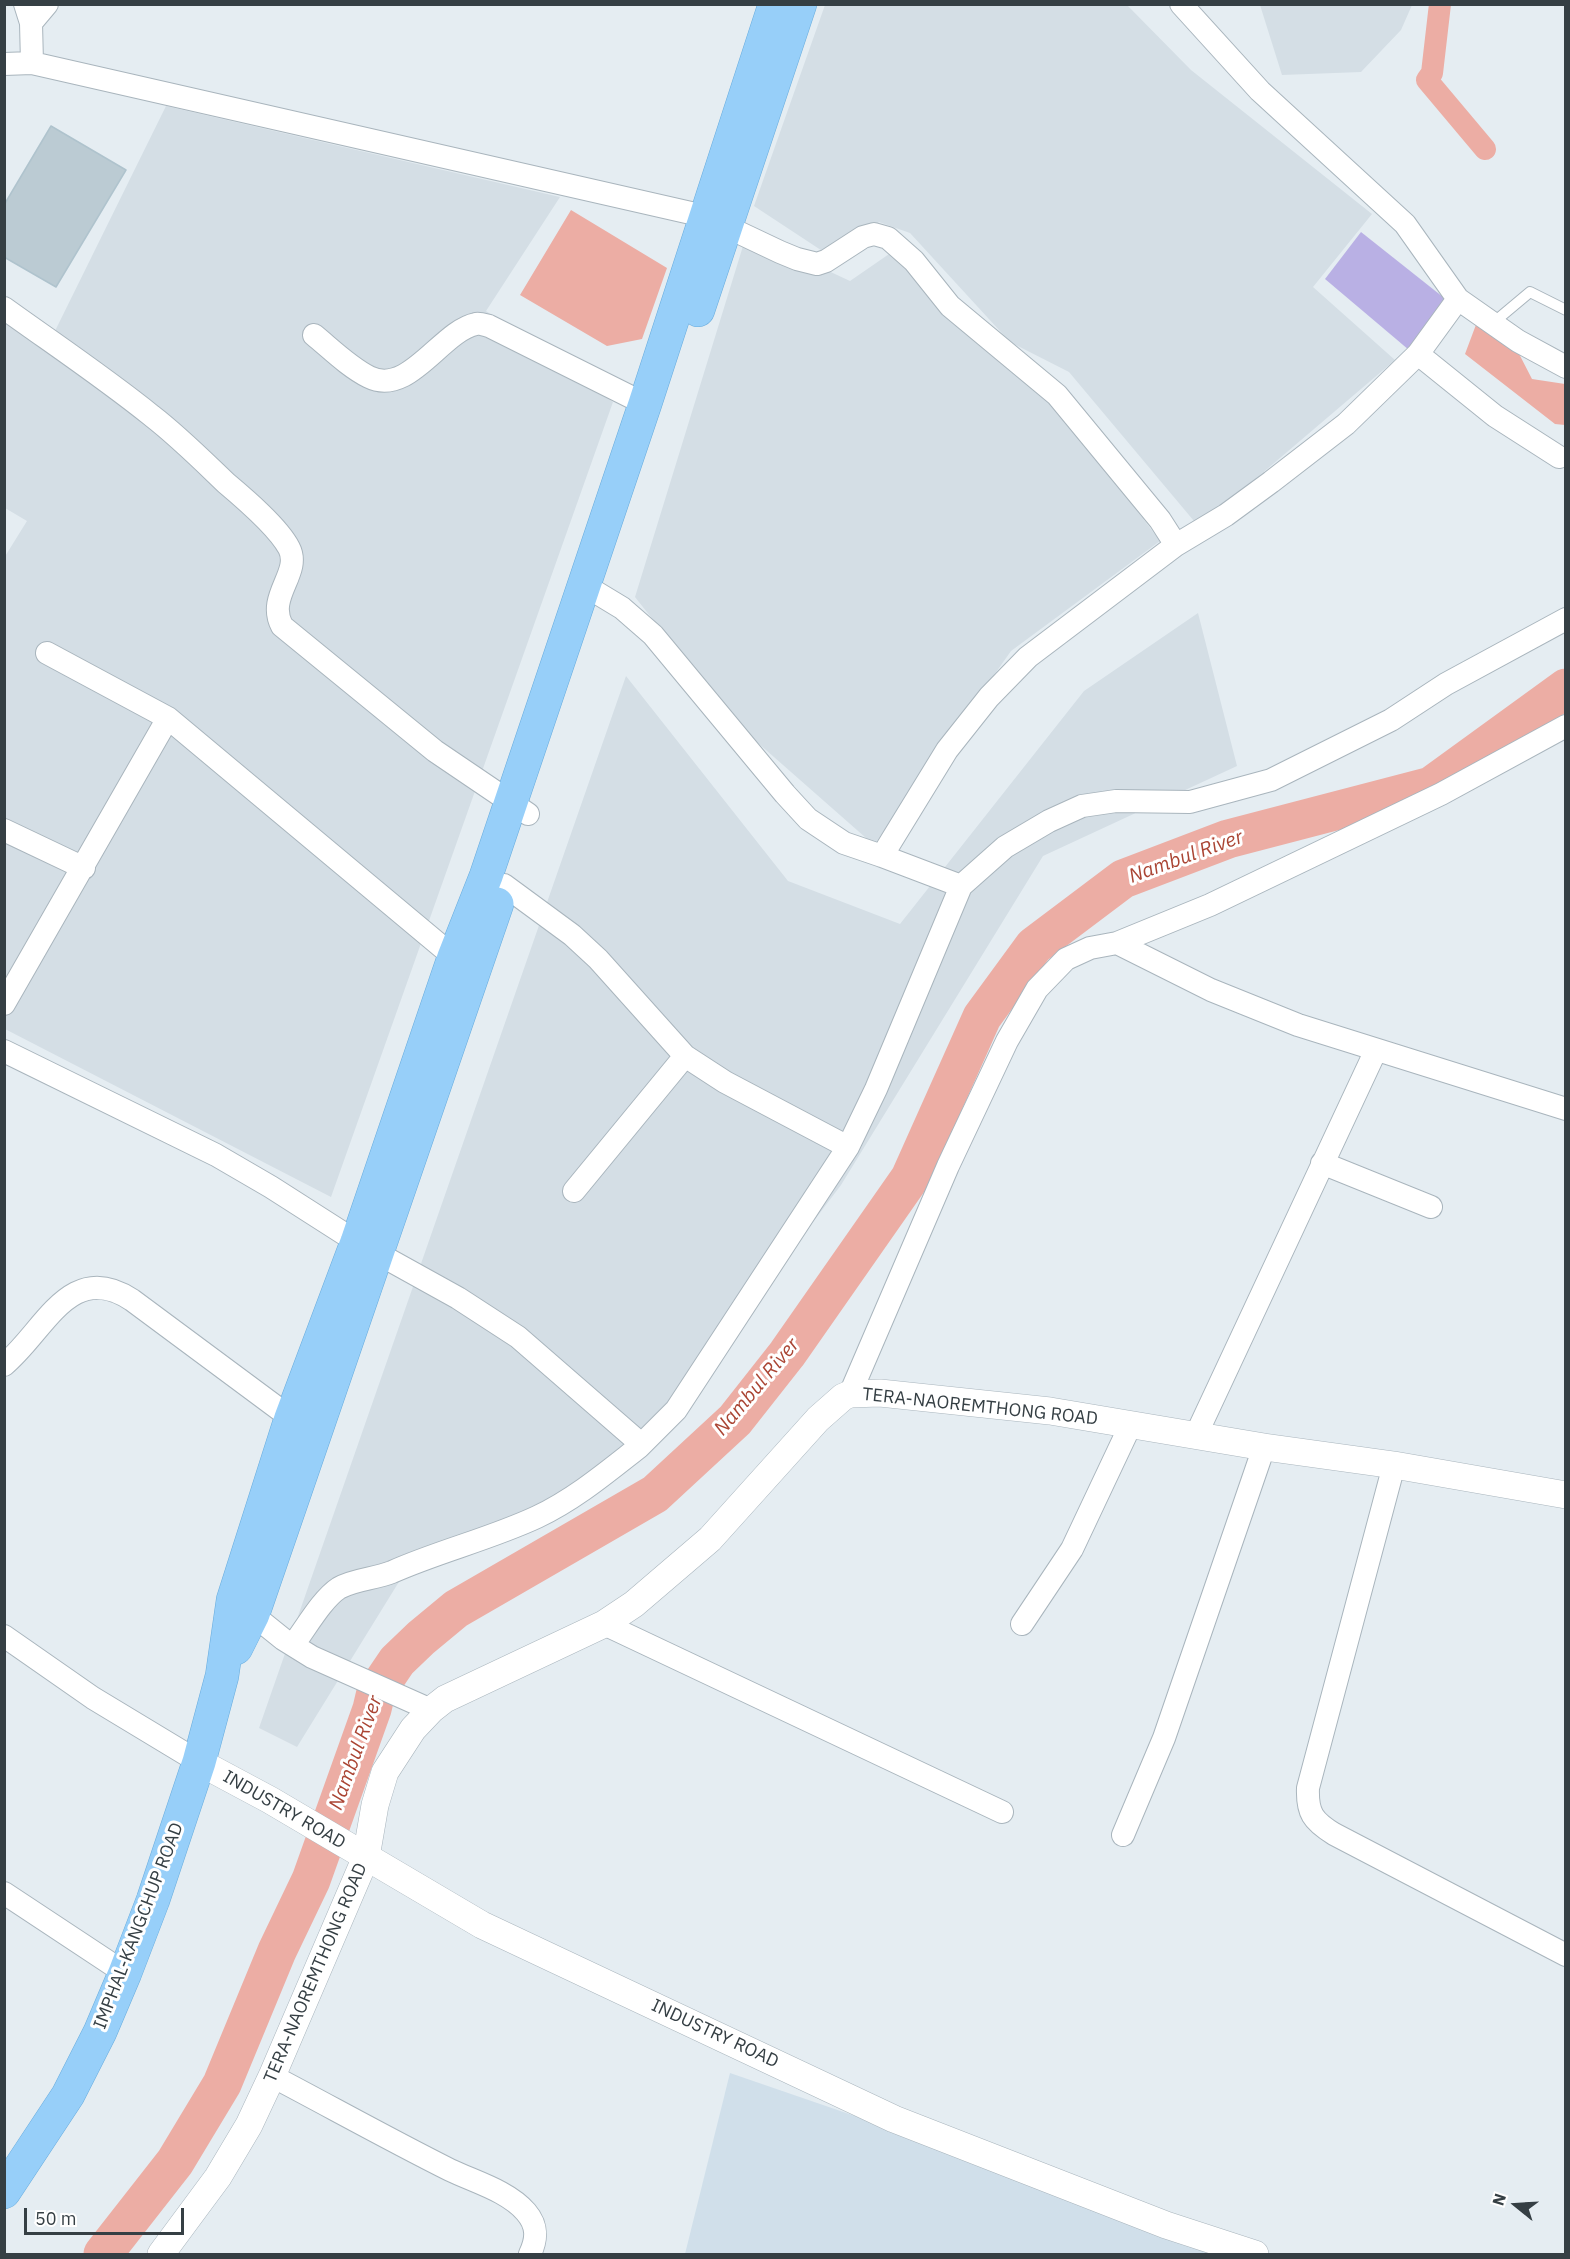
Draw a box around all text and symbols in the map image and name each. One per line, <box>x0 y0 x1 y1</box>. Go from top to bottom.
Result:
water label: Nambul River <box>1126 825 1246 889</box>
water label: Nambul River <box>709 1333 805 1441</box>
street label: TERA-NAOREMTHONG ROAD <box>861 1384 1099 1430</box>
water label: Nambul River <box>324 1693 388 1813</box>
street label: INDUSTRY ROAD <box>219 1766 349 1854</box>
street label: IMPHAL-KANGCHUP ROAD <box>90 1820 188 2032</box>
street label: TERA-NAOREMTHONG ROAD <box>260 1860 372 2086</box>
street label: INDUSTRY ROAD <box>648 1995 782 2073</box>
north arrow <box>1486 2175 1546 2235</box>
text: N <box>1488 2191 1510 2208</box>
scale bar <box>27 2196 188 2234</box>
text: 50 m <box>35 2207 77 2230</box>

